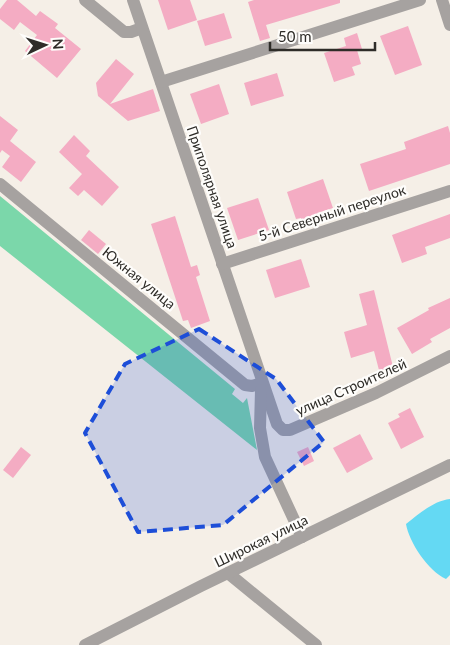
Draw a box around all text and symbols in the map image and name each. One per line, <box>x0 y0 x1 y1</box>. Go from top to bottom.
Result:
north arrow <box>20 20 70 70</box>
scale bar <box>270 20 375 52</box>
text: 50 m <box>278 27 312 45</box>
text: N <box>50 38 67 50</box>
street label: Приполярная улица <box>184 123 241 250</box>
street label: 5-й Северный переулок <box>256 180 408 244</box>
street label: Южная улица <box>99 243 179 312</box>
street label: улица Строителей <box>293 354 409 419</box>
street label: Широкая улица <box>211 511 310 570</box>

